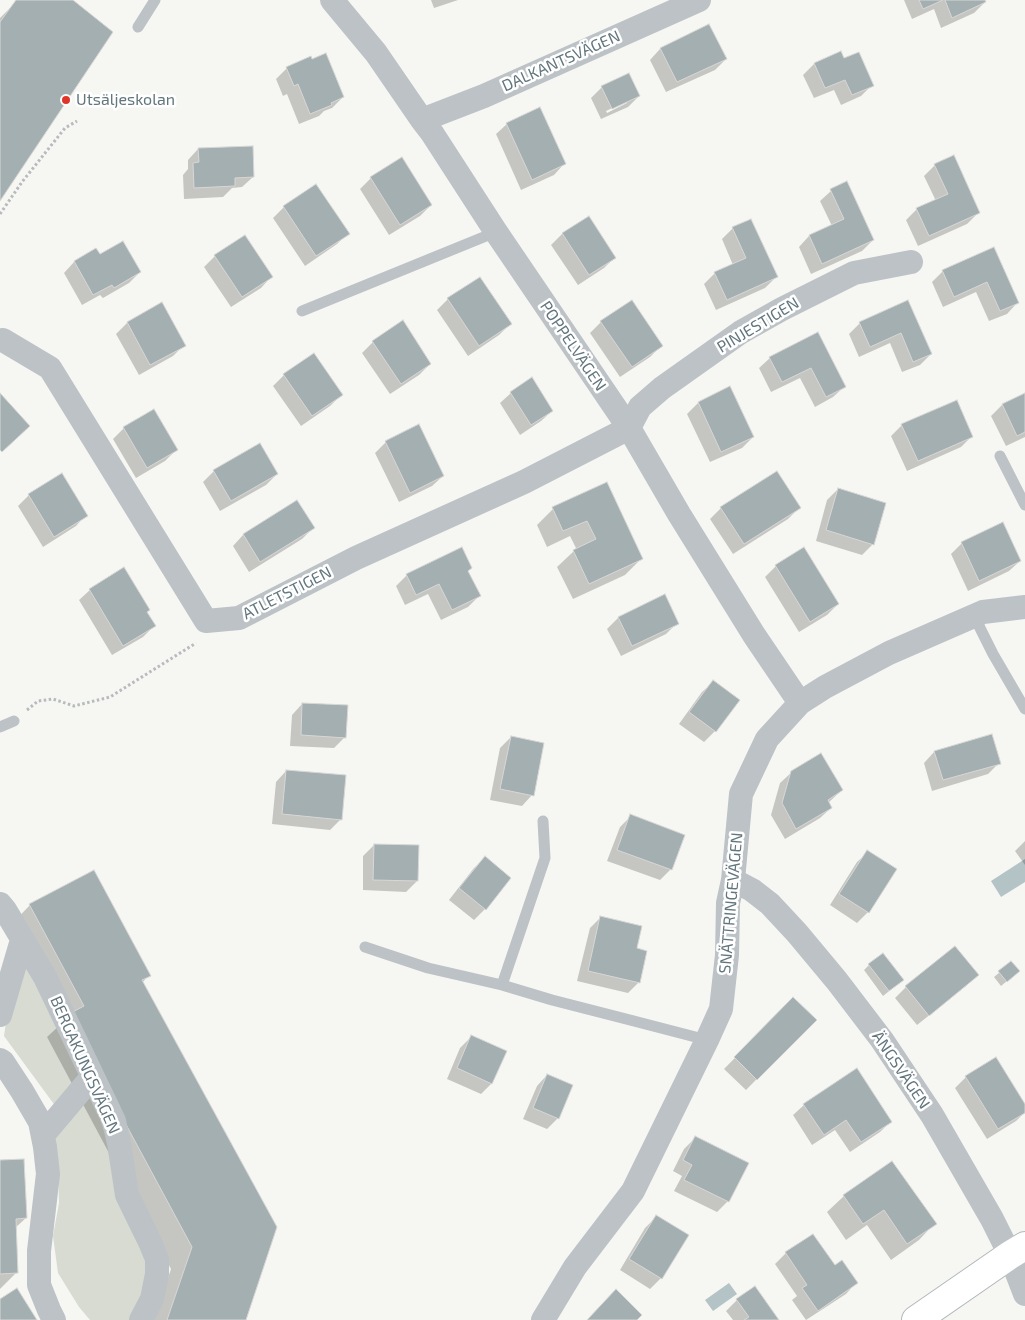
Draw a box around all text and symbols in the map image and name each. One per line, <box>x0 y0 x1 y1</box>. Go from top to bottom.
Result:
street label: DALKANTSVÄGEN <box>499 26 623 96</box>
place label: Utsäljeskolan <box>76 90 175 110</box>
marker: Utsäljeskolan <box>60 94 72 106</box>
street label: PINJESTIGEN <box>714 293 802 357</box>
street label: POPPELVÄGEN <box>536 297 610 395</box>
street label: ATLETSTIGEN <box>239 562 335 624</box>
street label: SNÄTTRINGEVÄGEN <box>715 832 747 974</box>
street label: BERGAKUNGSVÄGEN <box>46 993 124 1137</box>
street label: ÄNGSVÄGEN <box>868 1027 934 1113</box>

